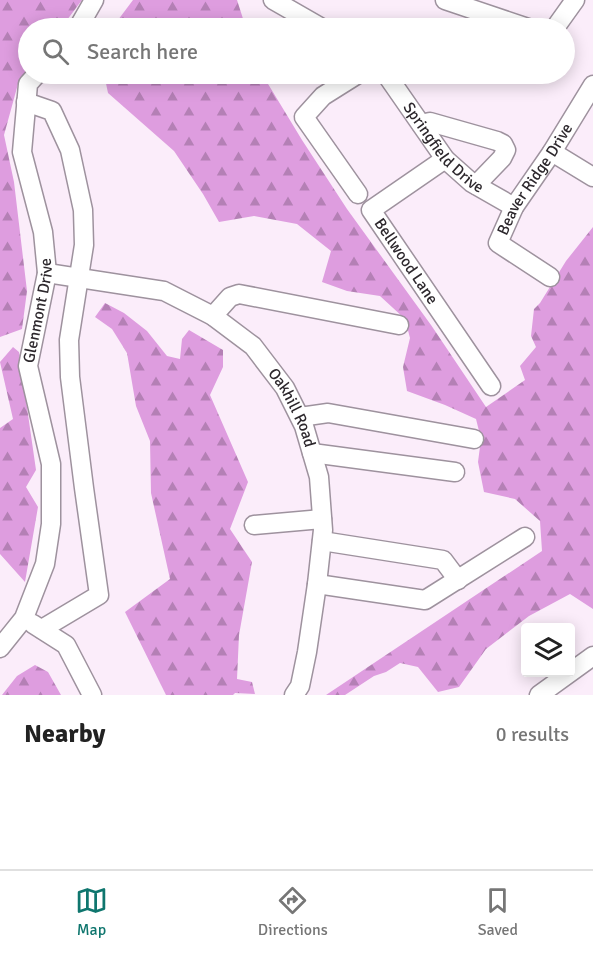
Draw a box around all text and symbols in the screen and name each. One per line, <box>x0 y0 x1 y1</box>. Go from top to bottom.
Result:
search box <box>18 18 575 84</box>
icon: search <box>39 35 72 68</box>
text: Search here <box>87 38 198 65</box>
street label: Springfield Drive <box>399 98 487 198</box>
street label: Beaver Ridge Drive <box>493 120 577 238</box>
street label: Bellwood Lane <box>370 214 442 308</box>
street label: Glenmont Drive <box>19 257 57 365</box>
street label: Oakhill Road <box>263 364 320 450</box>
map controls <box>521 623 575 677</box>
button: layers <box>521 623 575 677</box>
text: Nearby <box>24 718 105 750</box>
text: 0 results <box>496 722 569 747</box>
tab: Map <box>75 884 108 940</box>
tab: Directions <box>258 884 328 940</box>
tab: Saved <box>478 884 518 940</box>

